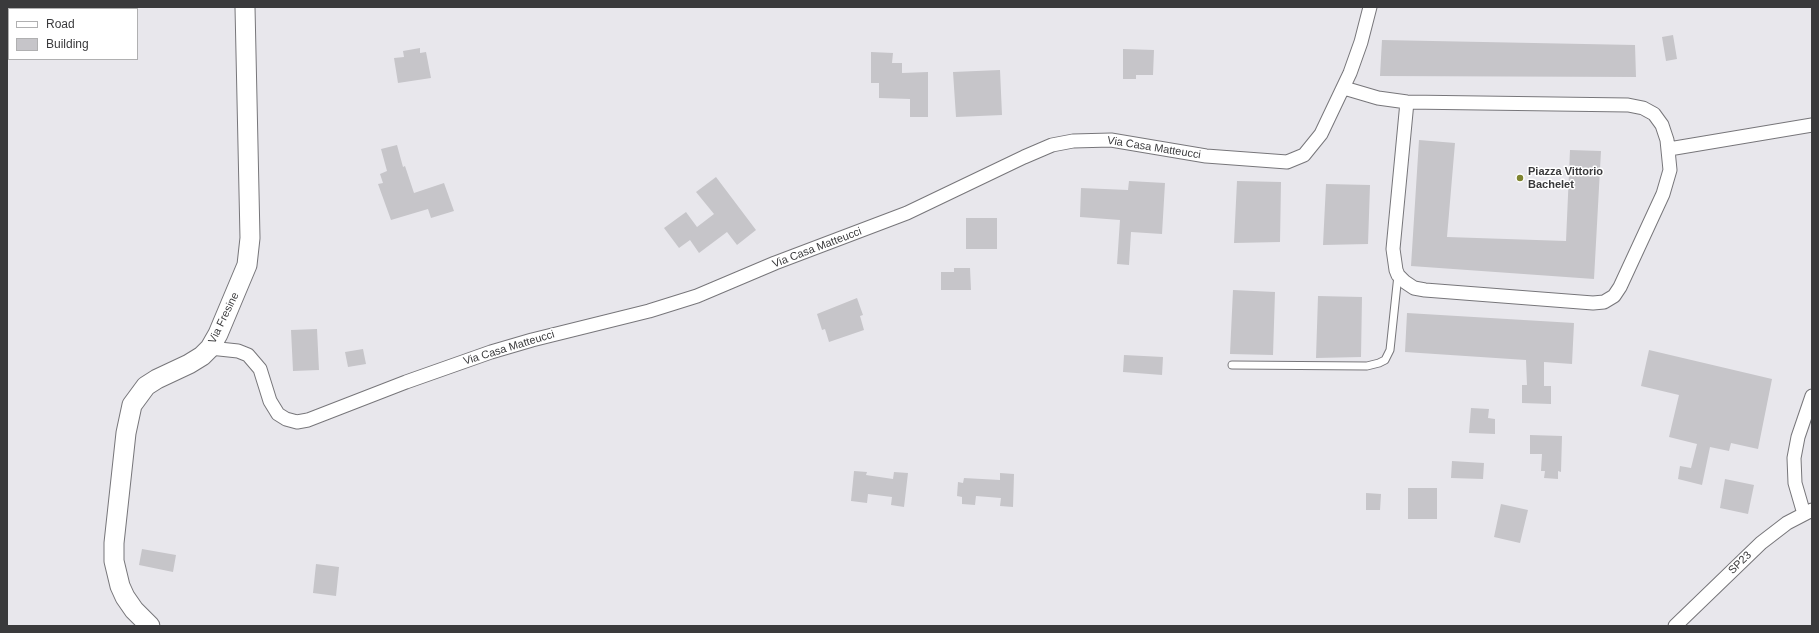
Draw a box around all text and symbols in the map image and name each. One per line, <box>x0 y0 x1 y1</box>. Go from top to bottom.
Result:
legend <box>8 8 138 60</box>
text: Road <box>46 17 75 31</box>
text: Building <box>46 37 89 51</box>
street label: Via Casa Matteucci <box>1106 134 1202 162</box>
place label: Piazza Vittorio Bachelet <box>1528 165 1603 191</box>
marker: Piazza Vittorio Bachelet <box>1515 173 1525 183</box>
street label: Via Casa Matteucci <box>770 225 864 271</box>
street label: Via Fresine <box>206 290 242 346</box>
street label: Via Casa Matteucci <box>462 328 556 368</box>
street label: SP23 <box>1726 549 1754 577</box>

